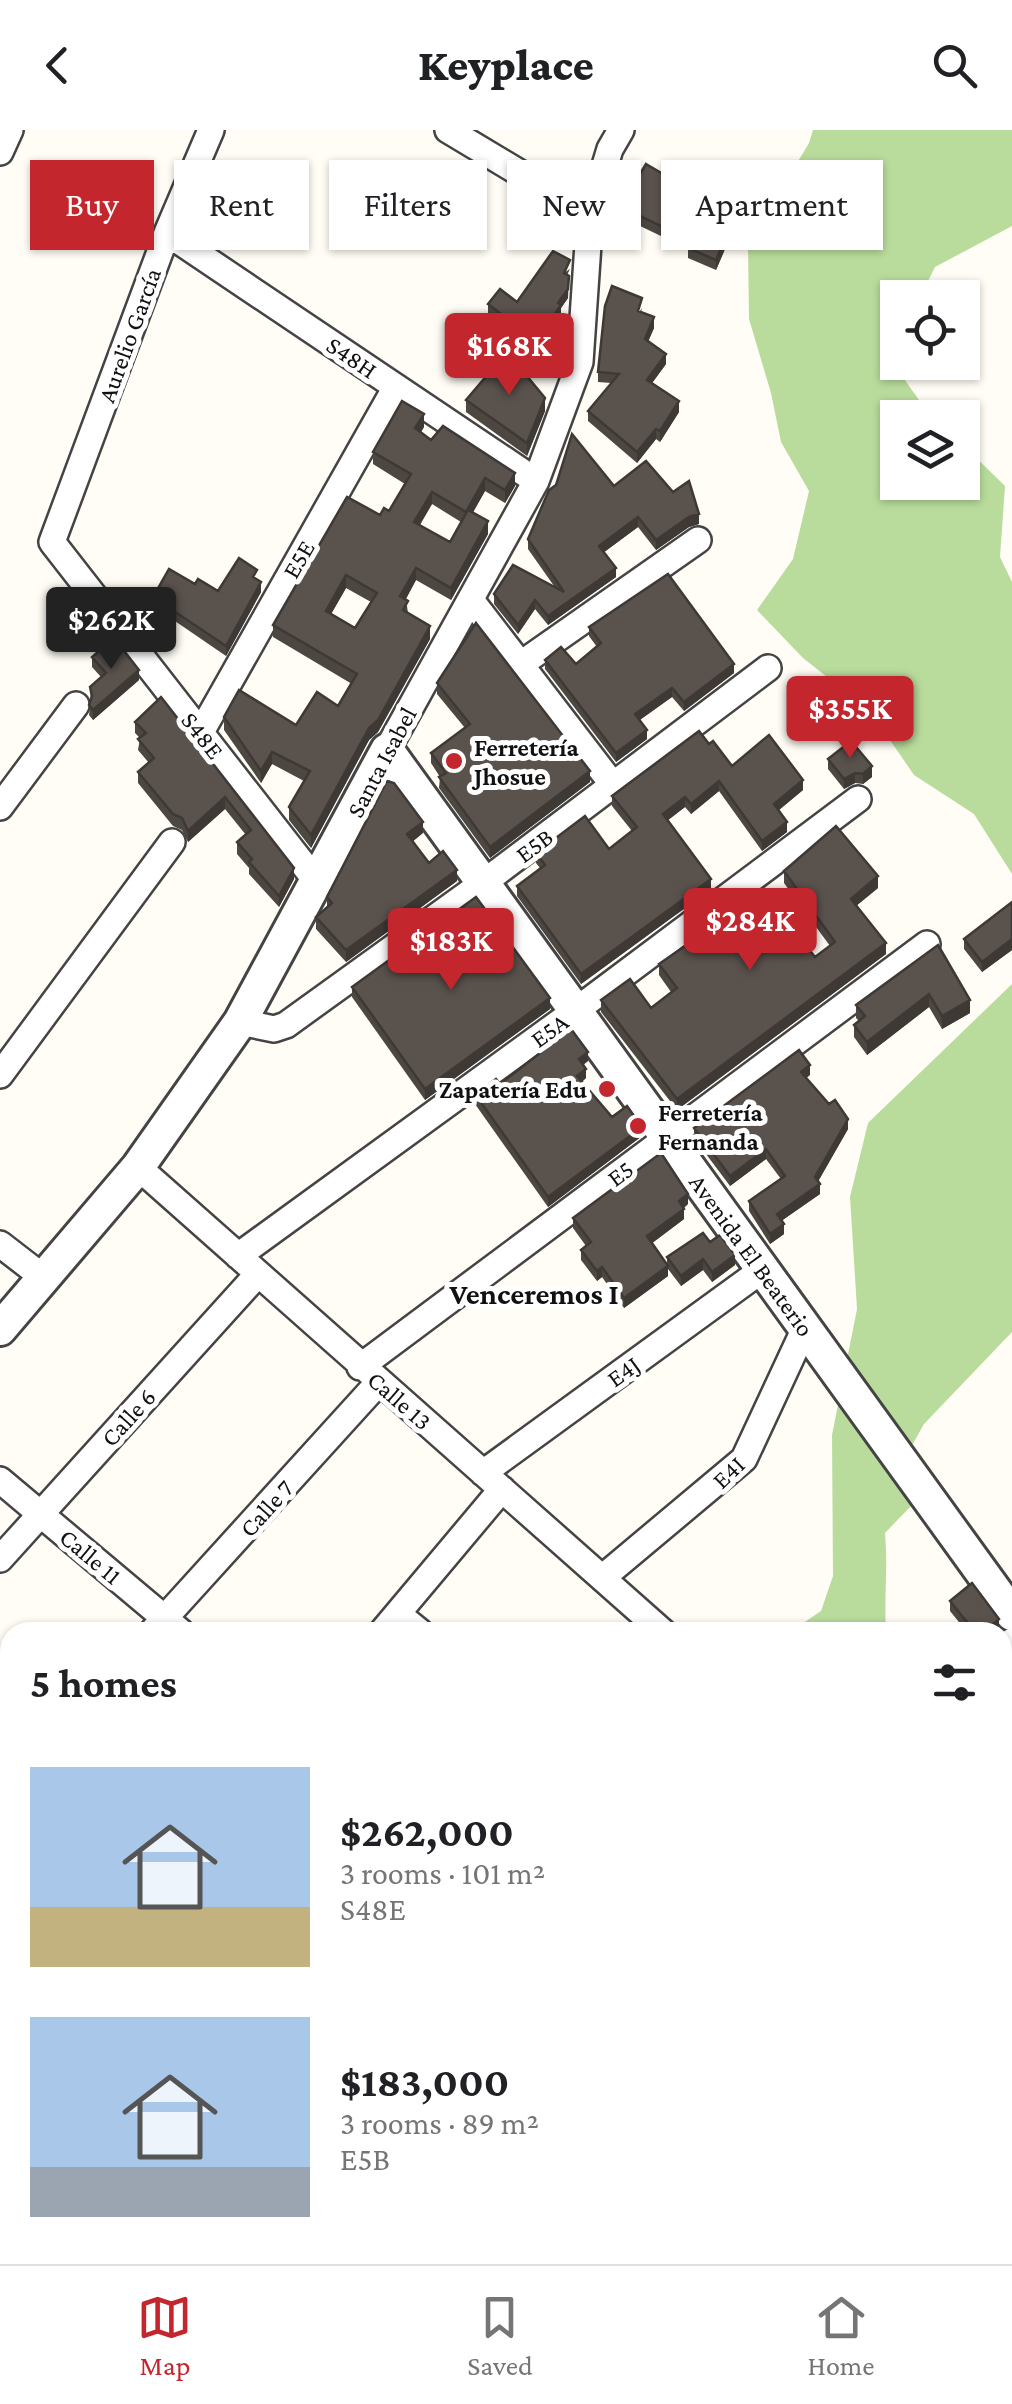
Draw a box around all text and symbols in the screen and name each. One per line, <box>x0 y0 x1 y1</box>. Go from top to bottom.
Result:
icon: back <box>30 38 85 93</box>
icon: search <box>927 38 982 93</box>
text: Keyplace <box>418 40 594 90</box>
chip: Buy <box>30 160 154 250</box>
chip: Rent <box>174 160 309 250</box>
chip: Filters <box>329 160 487 250</box>
chip: New <box>507 160 641 250</box>
chip: Apartment <box>661 160 883 250</box>
street label: Aurelio García <box>93 264 166 406</box>
map controls <box>880 280 980 500</box>
button: locate <box>880 280 980 380</box>
pin: $168K <box>439 313 579 398</box>
text: $168K <box>467 327 551 363</box>
street label: S48H <box>322 331 382 384</box>
button: layers <box>880 400 980 500</box>
street label: E5E <box>277 536 320 583</box>
pin: $262K <box>41 587 181 672</box>
text: $262K <box>68 601 154 637</box>
pin: $355K <box>780 676 920 761</box>
text: $355K <box>809 690 891 726</box>
street label: Santa Isabel <box>341 703 422 822</box>
street label: S48E <box>176 707 229 764</box>
place label: Ferretería Jhosue <box>471 734 580 790</box>
marker: Ferretería Jhosue <box>443 750 465 772</box>
street label: E5B <box>511 823 558 868</box>
pin: $284K <box>680 888 820 973</box>
text: $284K <box>706 902 794 938</box>
pin: $183K <box>381 908 521 993</box>
text: $183K <box>410 922 492 958</box>
street label: E5A <box>525 1007 574 1053</box>
place label: Zapatería Edu <box>439 1076 587 1103</box>
marker: Zapatería Edu <box>596 1078 618 1100</box>
place label: Ferretería Fernanda <box>658 1099 764 1155</box>
marker: Ferretería Fernanda <box>627 1115 649 1137</box>
street label: E5 <box>602 1155 639 1192</box>
street label: Avenida El Beaterio <box>684 1169 819 1341</box>
district label: Venceremos I <box>448 1277 619 1310</box>
street label: E4J <box>602 1351 645 1393</box>
street label: Calle 13 <box>362 1366 437 1435</box>
street label: Calle 6 <box>96 1383 161 1452</box>
street label: E4I <box>707 1451 750 1494</box>
street label: Calle 7 <box>234 1475 299 1542</box>
street label: Calle 11 <box>55 1523 127 1590</box>
icon: filters <box>927 1655 982 1710</box>
text: 5 homes <box>30 1659 177 1706</box>
icon: home <box>110 1807 230 1927</box>
text: $262,000 <box>340 1808 514 1855</box>
text: 3 rooms · 101 m² <box>340 1855 545 1891</box>
text: S48E <box>340 1891 406 1927</box>
icon: home <box>110 2057 230 2177</box>
text: $183,000 <box>340 2058 509 2105</box>
text: 3 rooms · 89 m² <box>340 2105 539 2141</box>
text: E5B <box>340 2141 390 2177</box>
tab: Map <box>137 2290 192 2381</box>
tab: Saved <box>467 2290 533 2381</box>
tab: Home <box>808 2290 875 2381</box>

